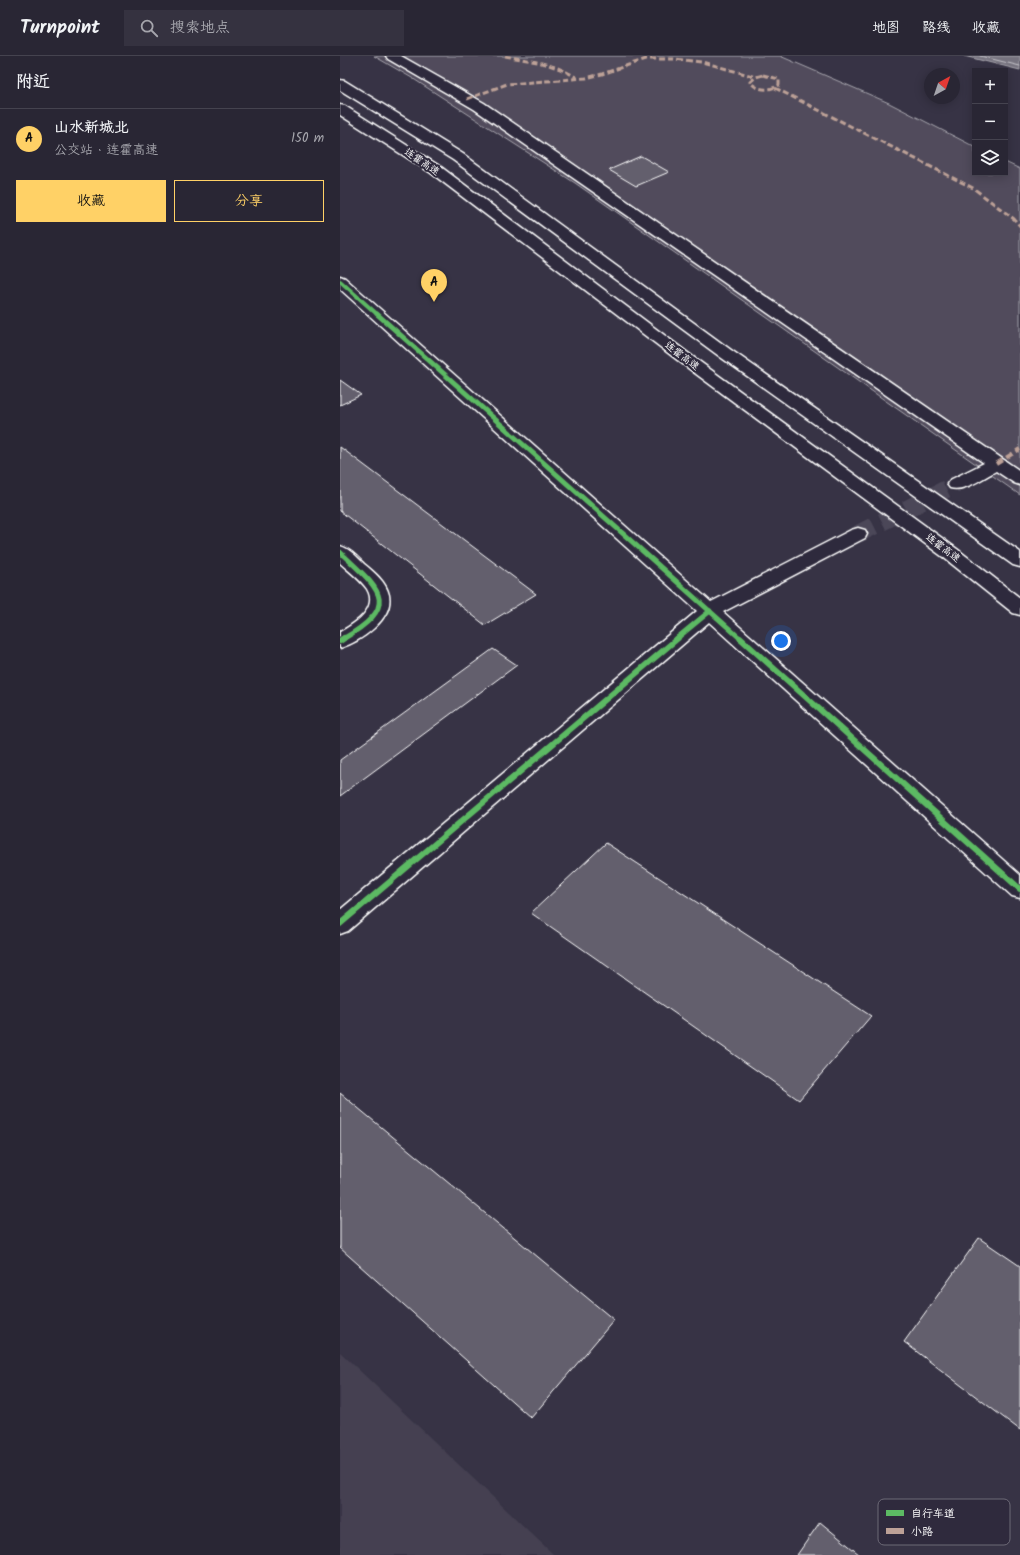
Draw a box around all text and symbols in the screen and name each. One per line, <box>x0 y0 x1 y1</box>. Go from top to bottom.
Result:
search box <box>124 10 404 46</box>
text: Turnpoint <box>20 13 100 43</box>
text: 搜索地点 <box>170 16 230 40</box>
icon: search <box>138 17 160 39</box>
text: 地图 <box>872 17 900 39</box>
text: 路线 <box>922 17 950 39</box>
text: 收藏 <box>972 17 1000 39</box>
north arrow <box>924 68 960 104</box>
map controls <box>972 68 1008 176</box>
button: + <box>972 68 1008 104</box>
text: 附近 <box>16 69 50 96</box>
button: − <box>972 104 1008 140</box>
text: 山水新城北 <box>54 116 129 140</box>
text: A <box>25 128 33 149</box>
text: 150 m <box>291 128 324 149</box>
text: 公交站 · 连霍高速 <box>54 140 159 161</box>
button: layers <box>972 140 1008 176</box>
street label: 连霍高速 <box>401 144 443 180</box>
button: 收藏 <box>16 180 166 222</box>
button: 分享 <box>174 180 324 222</box>
pin: A <box>421 269 447 302</box>
street label: 连霍高速 <box>661 338 703 374</box>
street label: 连霍高速 <box>922 530 964 566</box>
your location <box>771 631 791 651</box>
legend <box>878 1499 1010 1545</box>
text: 自行车道 <box>911 1505 955 1523</box>
text: 小路 <box>911 1523 933 1541</box>

